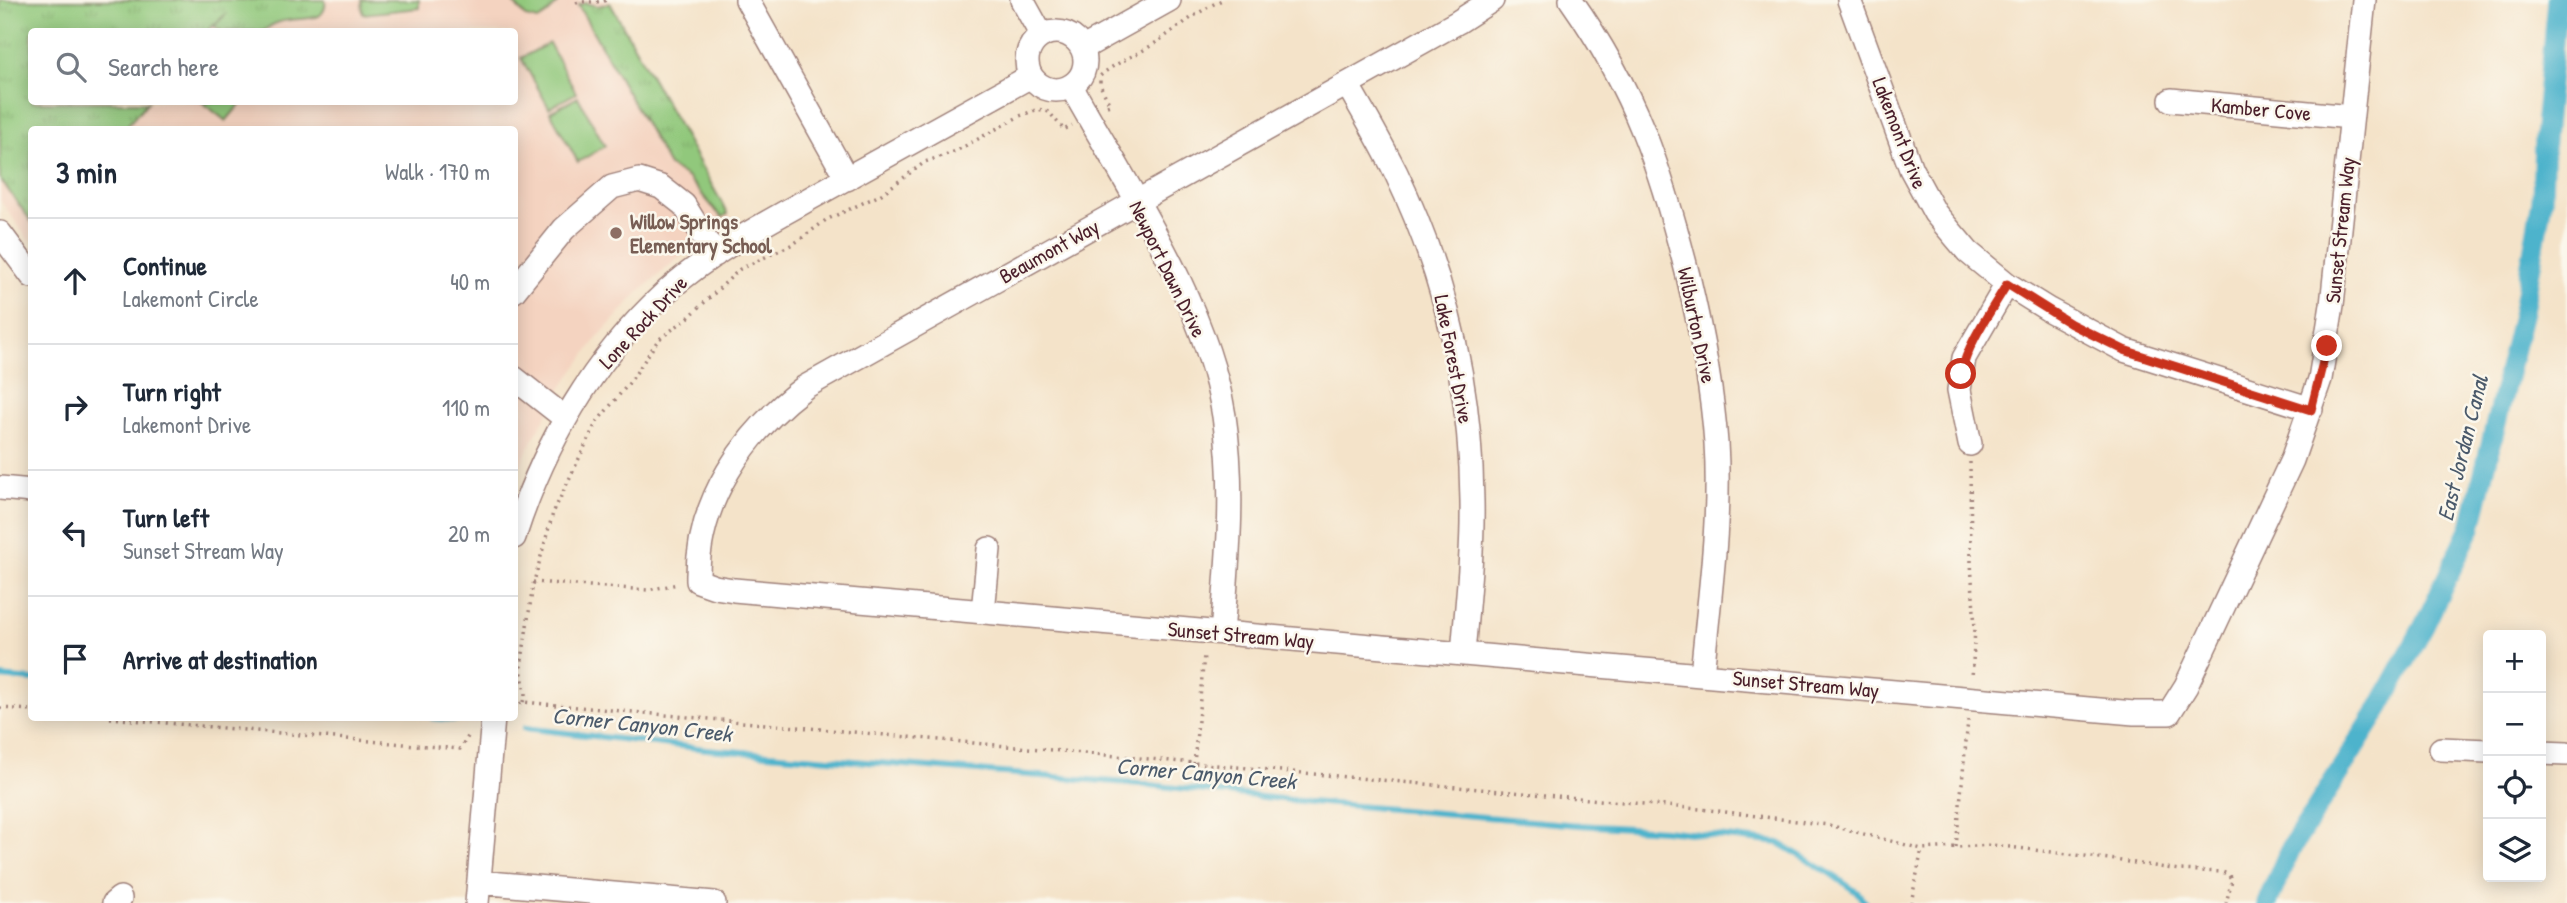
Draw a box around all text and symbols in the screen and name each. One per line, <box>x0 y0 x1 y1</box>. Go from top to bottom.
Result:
search box <box>28 28 518 105</box>
icon: search <box>52 48 90 86</box>
text: Search here <box>108 49 219 84</box>
street label: Lakemont Drive <box>1866 73 1934 193</box>
street label: Kamber Cove <box>2210 90 2312 128</box>
text: 3 min <box>56 152 117 192</box>
street label: Sunset Stream Way <box>2318 155 2362 304</box>
text: Walk · 170 m <box>385 156 490 187</box>
street label: Newport Dawn Drive <box>1122 196 1214 342</box>
place label: Willow Springs Elementary School <box>630 207 772 261</box>
street label: Beaumont Way <box>994 212 1104 290</box>
marker: Willow Springs Elementary School <box>608 225 624 241</box>
text: Continue <box>123 248 207 283</box>
icon: ahead <box>56 262 94 300</box>
street label: Wilburton Drive <box>1671 264 1723 386</box>
text: 40 m <box>450 266 490 297</box>
street label: Lone Rock Drive <box>592 269 694 375</box>
text: Lakemont Circle <box>123 283 259 314</box>
street label: Lake Forest Drive <box>1427 292 1481 426</box>
route end <box>2311 330 2342 361</box>
route start <box>1945 358 1976 389</box>
water label: East Jordan Canal <box>2429 371 2495 524</box>
text: Turn right <box>123 374 221 409</box>
icon: right <box>56 388 94 426</box>
text: 110 m <box>442 392 490 423</box>
text: Lakemont Drive <box>123 409 251 440</box>
text: Turn left <box>123 500 209 535</box>
icon: left <box>56 514 94 552</box>
text: 20 m <box>448 518 490 549</box>
text: Sunset Stream Way <box>123 535 284 566</box>
street label: Sunset Stream Way <box>1167 614 1315 656</box>
map controls <box>2483 630 2546 882</box>
button: + <box>2483 630 2546 693</box>
icon: arrive <box>56 640 94 678</box>
text: Arrive at destination <box>123 642 318 677</box>
street label: Sunset Stream Way <box>1732 663 1880 705</box>
button: − <box>2483 693 2546 756</box>
water label: Corner Canyon Creek <box>551 699 736 750</box>
water label: Corner Canyon Creek <box>1115 750 1300 798</box>
button: locate <box>2483 756 2546 819</box>
button: layers <box>2483 819 2546 882</box>

